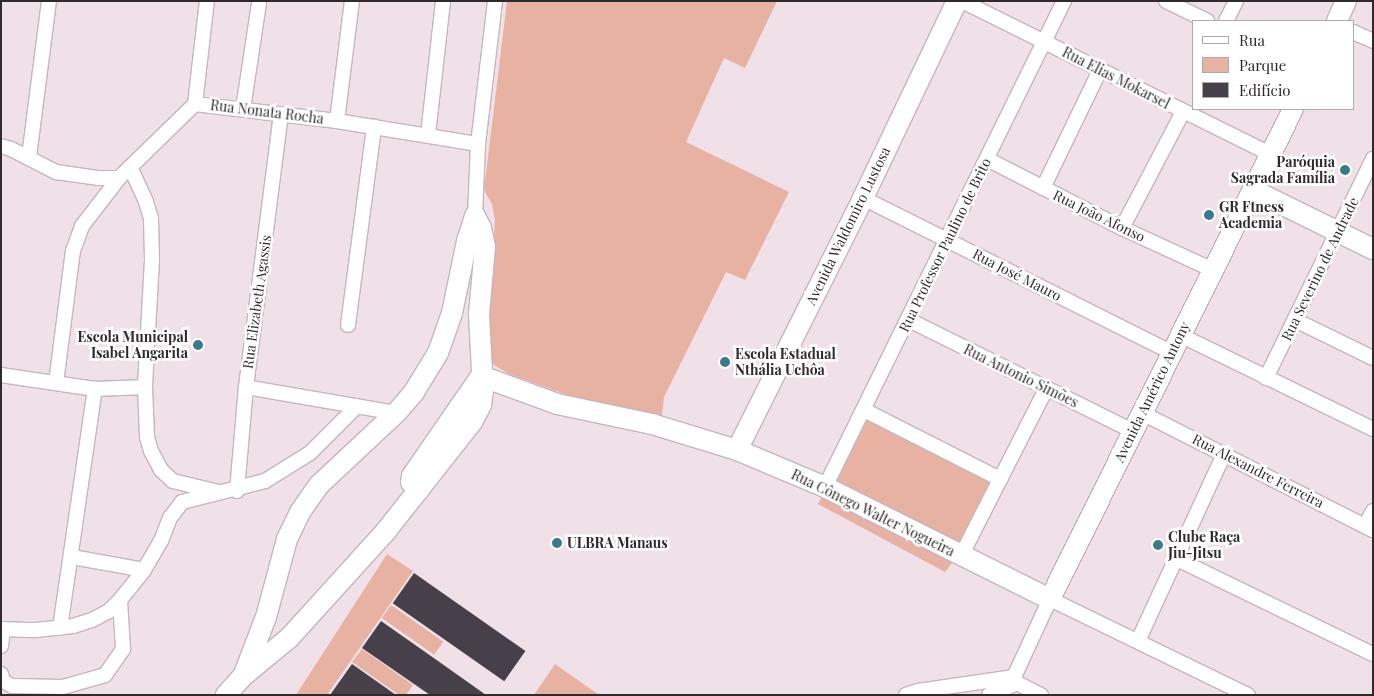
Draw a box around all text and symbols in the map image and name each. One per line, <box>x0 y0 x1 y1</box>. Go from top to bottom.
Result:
legend <box>1192 20 1354 110</box>
text: Rua <box>1239 30 1265 50</box>
street label: Rua Elias Mokarsel <box>1059 44 1173 112</box>
text: Parque <box>1239 55 1286 75</box>
text: Edifício <box>1239 80 1291 100</box>
street label: Rua Nonata Rocha <box>209 97 325 127</box>
street label: Avenida Waldomiro Lustosa <box>802 144 894 308</box>
place label: Paróquia Sagrada Família <box>1231 154 1335 186</box>
street label: Rua Professor Paulino de Brito <box>895 155 995 335</box>
marker: Paróquia Sagrada Família <box>1339 164 1351 176</box>
street label: Rua João Afonso <box>1050 186 1148 246</box>
street label: Rua Severino de Andrade <box>1278 194 1362 344</box>
place label: GR Ftness Academia <box>1219 199 1284 232</box>
marker: GR Ftness Academia <box>1203 209 1215 221</box>
street label: Rua Elizabeth Agassis <box>239 234 275 370</box>
street label: Rua José Mauro <box>970 245 1064 305</box>
street label: Avenida Américo Antony <box>1110 318 1194 466</box>
place label: Escola Municipal Isabel Angarita <box>77 329 188 362</box>
marker: Escola Municipal Isabel Angarita <box>192 339 204 351</box>
street label: Rua Antonio Simões <box>961 341 1081 411</box>
place label: Escola Estadual Nthália Uchôa <box>735 346 836 378</box>
marker: Escola Estadual Nthália Uchôa <box>719 356 731 368</box>
street label: Rua Alexandre Ferreira <box>1189 430 1327 512</box>
street label: Rua Cônego Walter Nogueira <box>788 466 958 560</box>
place label: Clube Raça Jiu-Jitsu <box>1168 529 1240 562</box>
place label: ULBRA Manaus <box>567 535 668 551</box>
marker: ULBRA Manaus <box>551 537 563 549</box>
marker: Clube Raça Jiu-Jitsu <box>1152 539 1164 551</box>

